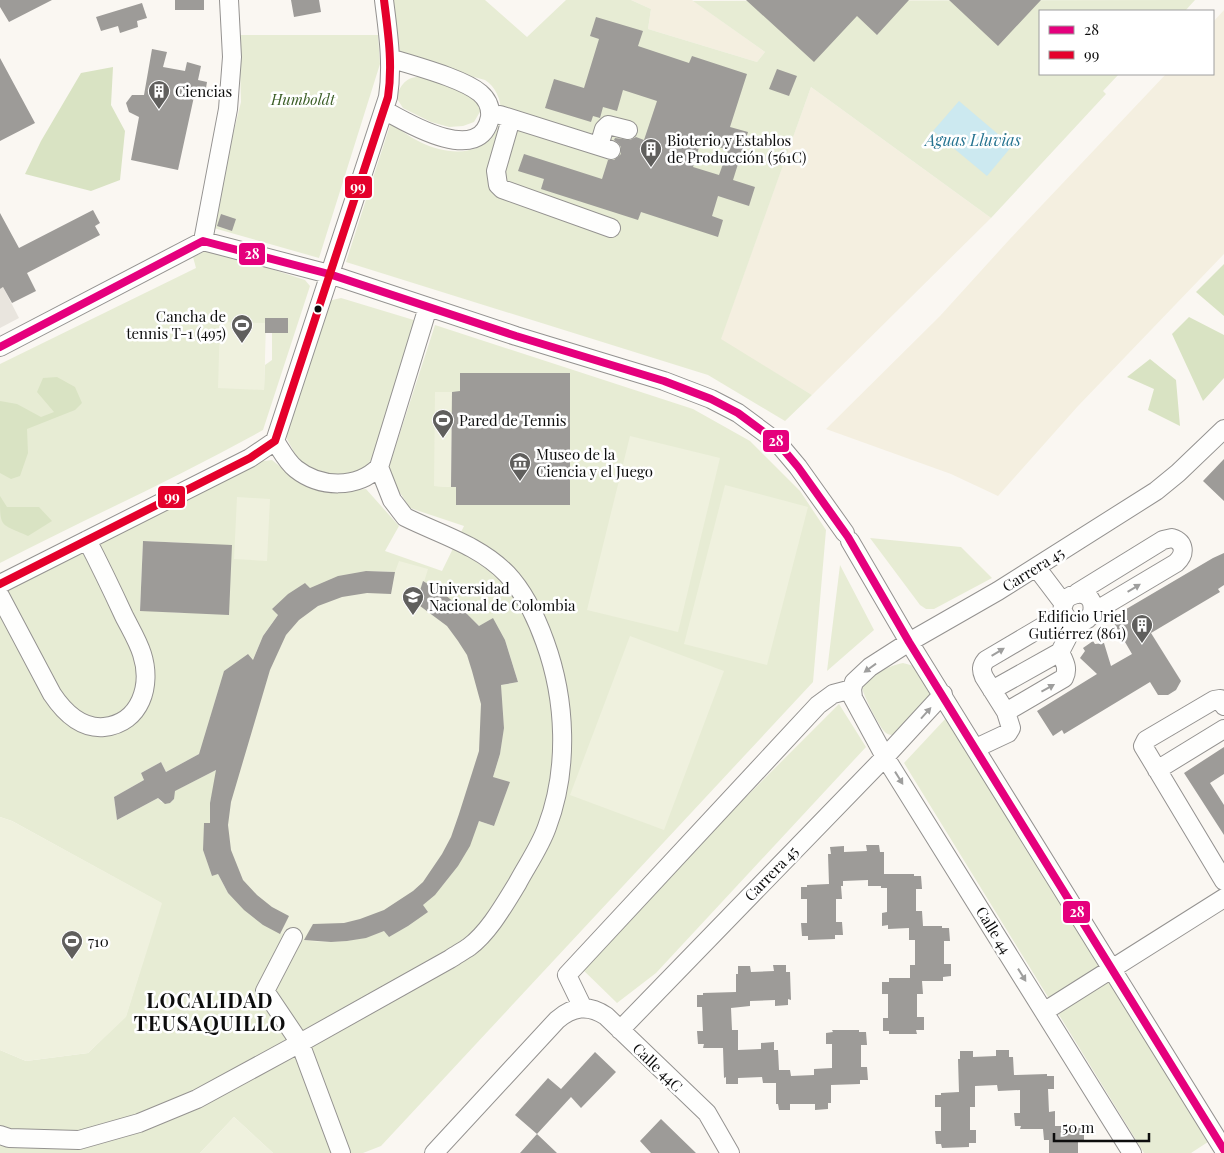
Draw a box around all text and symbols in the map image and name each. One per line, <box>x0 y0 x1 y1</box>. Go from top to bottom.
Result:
legend <box>1039 10 1214 75</box>
text: 28 <box>1084 19 1099 39</box>
text: 99 <box>1084 44 1099 64</box>
building icon: Ciencias <box>147 79 171 110</box>
place label: Ciencias <box>175 81 232 101</box>
park label: Humboldt <box>270 89 336 109</box>
water label: Aguas Lluvias <box>923 129 1021 150</box>
place label: Bioterio y Establos de Producción (561C) <box>667 130 806 167</box>
building icon: Bioterio y Establos de Producción (561C) <box>639 137 663 168</box>
line badge: 99 <box>344 175 373 199</box>
text: 99 <box>350 177 366 196</box>
line badge: 28 <box>238 242 266 266</box>
text: 28 <box>244 244 260 263</box>
unlabelled marker <box>313 304 323 314</box>
place label: Cancha de tennis T-1 (495) <box>126 306 226 343</box>
sports icon: Cancha de tennis T-1 (495) <box>230 313 254 344</box>
sports icon: Pared de Tennis <box>431 408 455 439</box>
place label: Pared de Tennis <box>459 410 567 430</box>
line badge: 28 <box>762 429 790 453</box>
text: 28 <box>768 431 784 450</box>
place label: Museo de la Ciencia y el Juego <box>536 444 653 481</box>
museum icon: Museo de la Ciencia y el Juego <box>508 451 532 482</box>
line badge: 99 <box>157 485 186 509</box>
text: 99 <box>164 487 180 506</box>
street label: Carrera 45 <box>998 542 1068 596</box>
place label: Universidad Nacional de Colombia <box>429 578 576 615</box>
one-way arrow <box>1128 584 1141 593</box>
school or university icon: Universidad Nacional de Colombia <box>401 585 425 616</box>
place label: Edificio Uriel Gutiérrez (861) <box>1029 606 1126 643</box>
building icon: Edificio Uriel Gutiérrez (861) <box>1130 613 1154 644</box>
one-way arrow <box>992 648 1005 657</box>
one-way arrow <box>864 662 877 673</box>
one-way arrow <box>1040 684 1055 692</box>
one-way arrow <box>920 707 932 719</box>
one-way arrow <box>894 771 903 785</box>
street label: Carrera 45 <box>740 841 802 905</box>
line badge: 28 <box>1062 900 1091 924</box>
text: 28 <box>1069 902 1085 921</box>
street label: Calle 44 <box>972 903 1016 957</box>
sports icon: 710 <box>60 929 84 960</box>
place label: 710 <box>88 931 109 951</box>
one-way arrow <box>1018 968 1027 982</box>
district label: LOCALIDAD TEUSAQUILLO <box>134 986 286 1036</box>
street label: Calle 44C <box>629 1038 687 1096</box>
scale bar <box>1054 1110 1149 1142</box>
text: 50 m <box>1062 1117 1095 1137</box>

